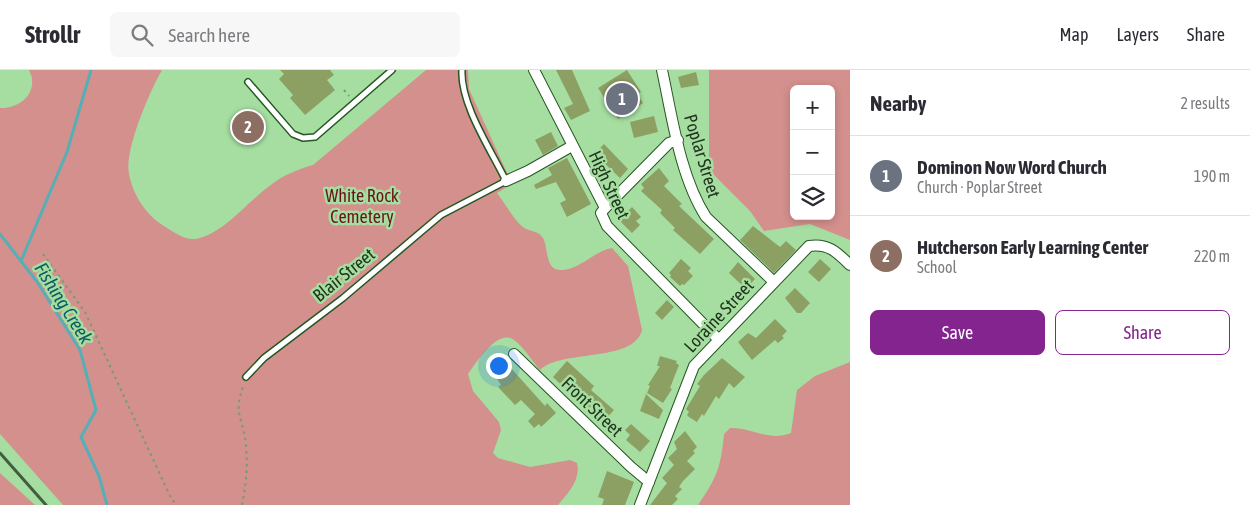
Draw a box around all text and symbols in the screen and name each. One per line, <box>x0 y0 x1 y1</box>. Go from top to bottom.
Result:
search box <box>110 12 460 57</box>
text: Strollr <box>25 21 80 48</box>
icon: search <box>128 21 156 49</box>
text: Search here <box>168 24 250 46</box>
text: Map <box>1059 24 1088 45</box>
text: Layers <box>1116 24 1159 45</box>
text: Share <box>1187 24 1225 45</box>
pin: 1 <box>606 80 638 118</box>
map controls <box>790 85 835 220</box>
button: + <box>790 85 835 130</box>
text: Nearby <box>870 91 926 115</box>
text: 2 results <box>1180 94 1230 112</box>
pin: 2 <box>232 108 264 146</box>
street label: Poplar Street <box>680 112 725 200</box>
button: − <box>790 130 835 175</box>
street label: High Street <box>585 147 634 222</box>
text: Dominon Now Word Church <box>917 156 1107 178</box>
text: 1 <box>882 167 890 185</box>
text: 190 m <box>1194 167 1230 185</box>
button: layers <box>790 175 835 220</box>
text: Church · Poplar Street <box>917 178 1042 196</box>
park label: White Rock Cemetery <box>325 185 399 227</box>
text: Hutcherson Early Learning Center <box>917 236 1148 258</box>
street label: Blair Street <box>309 243 379 306</box>
text: 2 <box>882 247 890 265</box>
text: 220 m <box>1194 247 1230 265</box>
water label: Fishing Creek <box>30 258 98 348</box>
text: School <box>917 258 957 276</box>
street label: Loraine Street <box>680 275 758 356</box>
button: Save <box>870 310 1045 355</box>
button: Share <box>1055 310 1230 355</box>
your location <box>486 353 512 379</box>
street label: Front Street <box>558 373 627 441</box>

